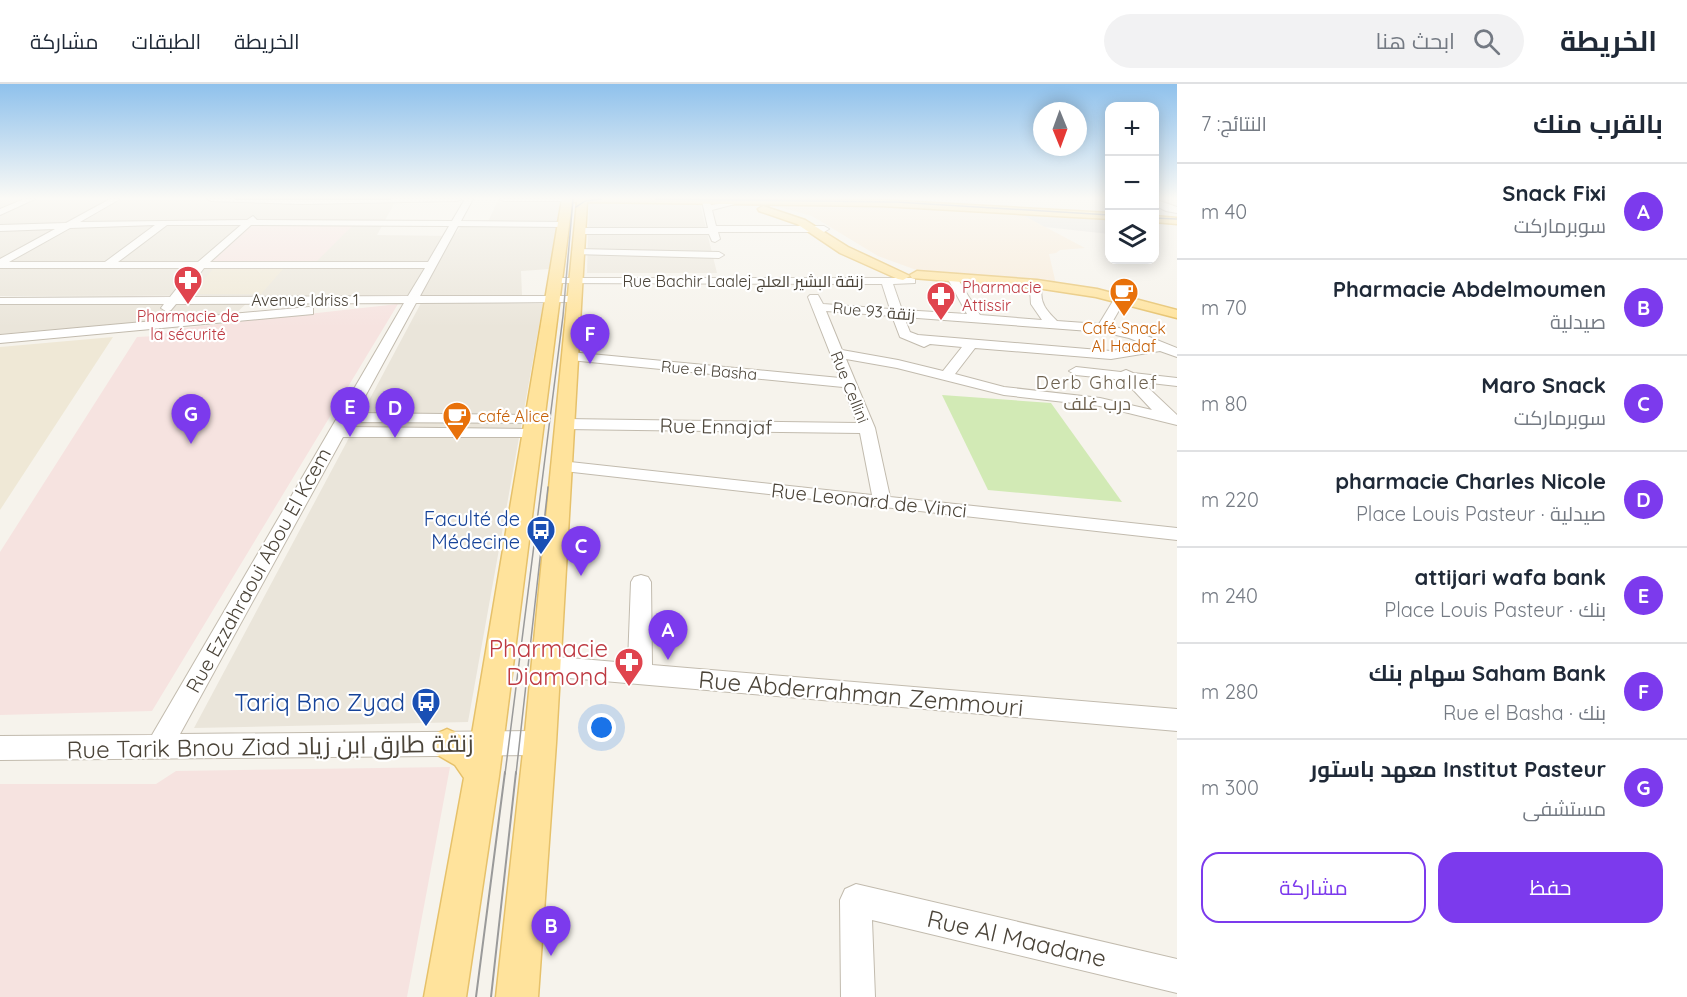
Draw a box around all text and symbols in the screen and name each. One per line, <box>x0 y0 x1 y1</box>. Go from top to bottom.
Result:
search box <box>1104 14 1524 68</box>
text: الخريطة <box>1560 23 1657 58</box>
icon: search <box>1470 25 1503 58</box>
text: ابحث هنا <box>1375 27 1455 55</box>
text: مشاركة <box>30 28 99 54</box>
text: الطبقات <box>132 28 201 54</box>
text: الخريطة <box>234 28 300 54</box>
north arrow <box>1033 102 1087 156</box>
map controls <box>1105 102 1159 264</box>
button: + <box>1105 102 1159 156</box>
text: بالقرب منك <box>1533 107 1663 140</box>
text: النتائج: 7 <box>1201 111 1267 136</box>
button: − <box>1105 156 1159 210</box>
text: Snack Fixi <box>1502 179 1606 207</box>
text: 40 m <box>1201 199 1247 224</box>
text: A <box>1637 199 1650 224</box>
button: layers <box>1105 210 1159 264</box>
text: سوبرماركت <box>1514 213 1606 238</box>
pharmacy icon: Pharmacie de la sécurité <box>172 264 204 306</box>
street label: Rue Bachir Laalej زنقة البشير العلج <box>622 271 864 293</box>
text: Pharmacie Abdelmoumen <box>1333 275 1606 303</box>
cafe icon: Café Snack Al Hadaf <box>1108 276 1140 318</box>
place label: Pharmacie Attissir <box>962 277 1042 315</box>
pharmacy icon: Pharmacie Attissir <box>925 280 957 322</box>
street label: Avenue Idriss 1 <box>251 290 359 310</box>
text: 70 m <box>1201 295 1247 320</box>
text: B <box>1637 295 1650 320</box>
street label: Rue 93 زنقة <box>832 297 916 325</box>
place label: Pharmacie de la sécurité <box>137 306 239 344</box>
text: صيدلية <box>1550 309 1606 334</box>
pin: F <box>570 314 610 364</box>
place label: Café Snack Al Hadaf <box>1082 318 1166 356</box>
street label: Rue Cellini <box>826 348 874 426</box>
street label: Rue el Basha <box>660 356 758 384</box>
district label: Derb Ghallef درب غلف <box>1036 371 1158 415</box>
text: Maro Snack <box>1481 371 1606 399</box>
pin: E <box>330 388 370 437</box>
pin: D <box>376 388 414 438</box>
text: 80 m <box>1201 391 1247 416</box>
text: C <box>1637 391 1650 416</box>
pin: G <box>172 394 210 444</box>
cafe icon: café Alice <box>441 400 473 442</box>
text: سوبرماركت <box>1514 405 1606 430</box>
place label: café Alice <box>478 406 549 426</box>
street label: Rue Ennajaf <box>659 413 773 439</box>
street label: Rue Ezzahraoui Abou El Kcem <box>180 443 336 697</box>
text: pharmacie Charles Nicole <box>1335 467 1606 495</box>
street label: Rue Leonard de Vinci <box>770 477 968 523</box>
text: 220 m <box>1201 487 1259 512</box>
text: D <box>1636 487 1651 512</box>
text: صيدلية · Place Louis Pasteur <box>1356 501 1606 526</box>
place label: Faculté de Médecine <box>424 506 520 554</box>
bus stop icon: Faculté de Médecine <box>525 514 557 556</box>
pin: C <box>562 526 600 576</box>
text: attijari wafa bank <box>1415 563 1606 591</box>
text: 240 m <box>1201 583 1258 608</box>
text: E <box>1638 583 1649 608</box>
text: بنك · Place Louis Pasteur <box>1384 597 1606 622</box>
pin: A <box>648 610 688 660</box>
place label: Pharmacie Diamond <box>489 633 608 691</box>
pharmacy icon: Pharmacie Diamond <box>613 646 645 688</box>
text: Saham Bank سهام بنك <box>1369 659 1606 687</box>
street label: Rue Abderrahman Zemmouri <box>697 664 1025 722</box>
text: 280 m <box>1201 679 1259 704</box>
text: F <box>1638 679 1649 704</box>
bus stop icon: Tariq Bno Zyad <box>410 686 442 728</box>
place label: Tariq Bno Zyad <box>234 687 405 717</box>
text: بنك · Rue el Basha <box>1443 700 1606 725</box>
your location <box>587 713 616 742</box>
street label: Rue Tarik Bnou Ziad زنقة طارق ابن زياد <box>66 727 474 766</box>
text: Institut Pasteur معهد باستور <box>1310 755 1606 783</box>
text: 300 m <box>1201 775 1259 800</box>
text: G <box>1637 775 1650 800</box>
text: مستشفى <box>1522 796 1606 821</box>
button: مشاركة <box>1201 852 1426 923</box>
button: حفظ <box>1438 852 1663 923</box>
street label: Rue Al Maadane <box>925 903 1109 973</box>
pin: B <box>532 906 570 956</box>

